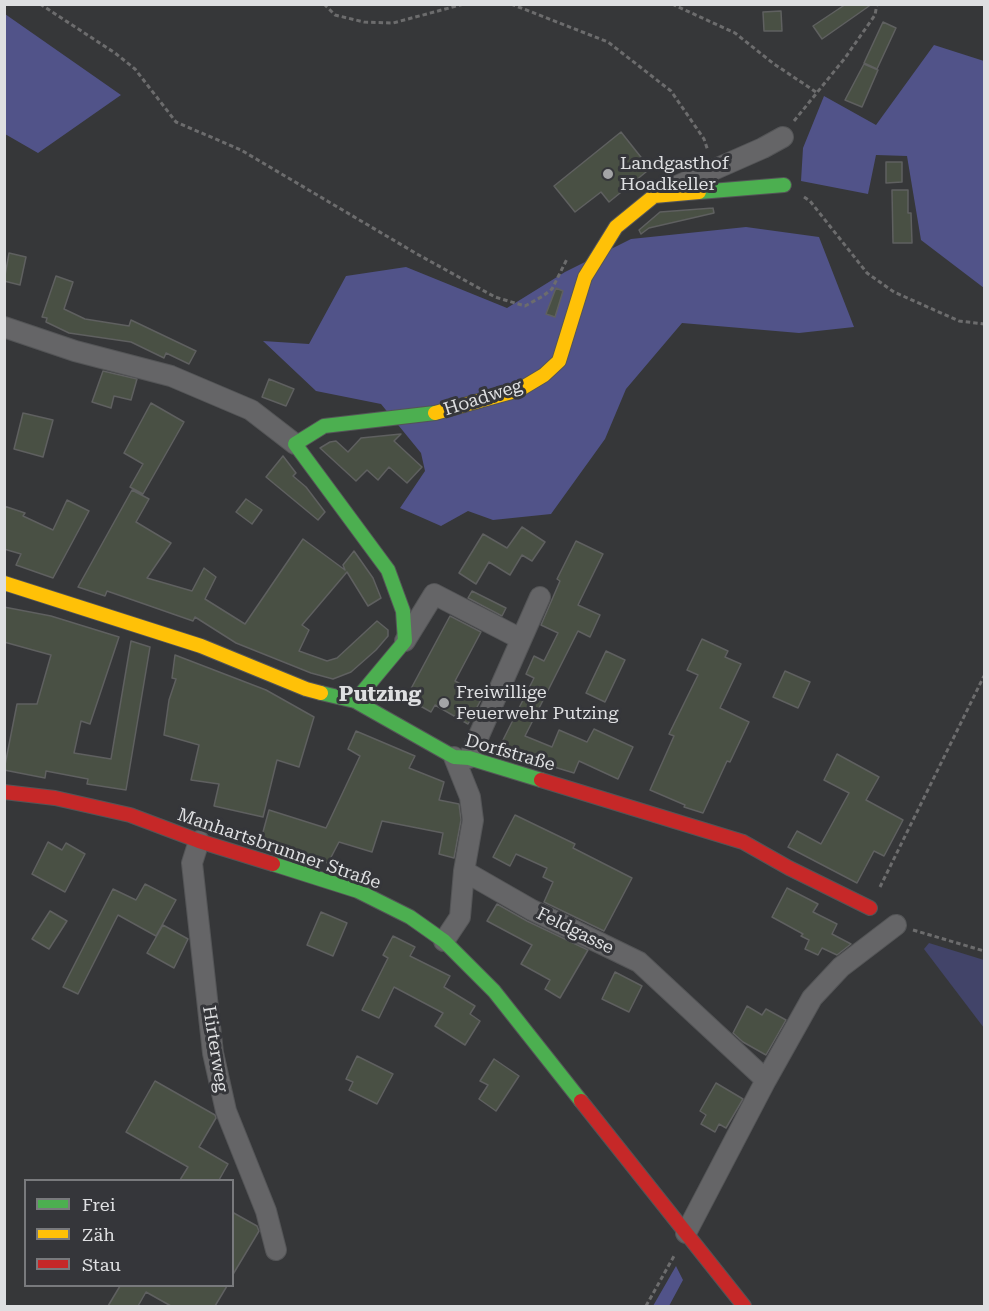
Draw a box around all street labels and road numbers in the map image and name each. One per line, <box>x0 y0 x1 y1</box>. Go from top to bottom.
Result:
street label: Hoadweg <box>441 375 525 421</box>
street label: Dorfstraße <box>462 730 558 776</box>
street label: Manhartsbrunner Straße <box>174 804 384 894</box>
street label: Feldgasse <box>533 903 617 959</box>
street label: Hirterweg <box>198 1004 232 1094</box>

